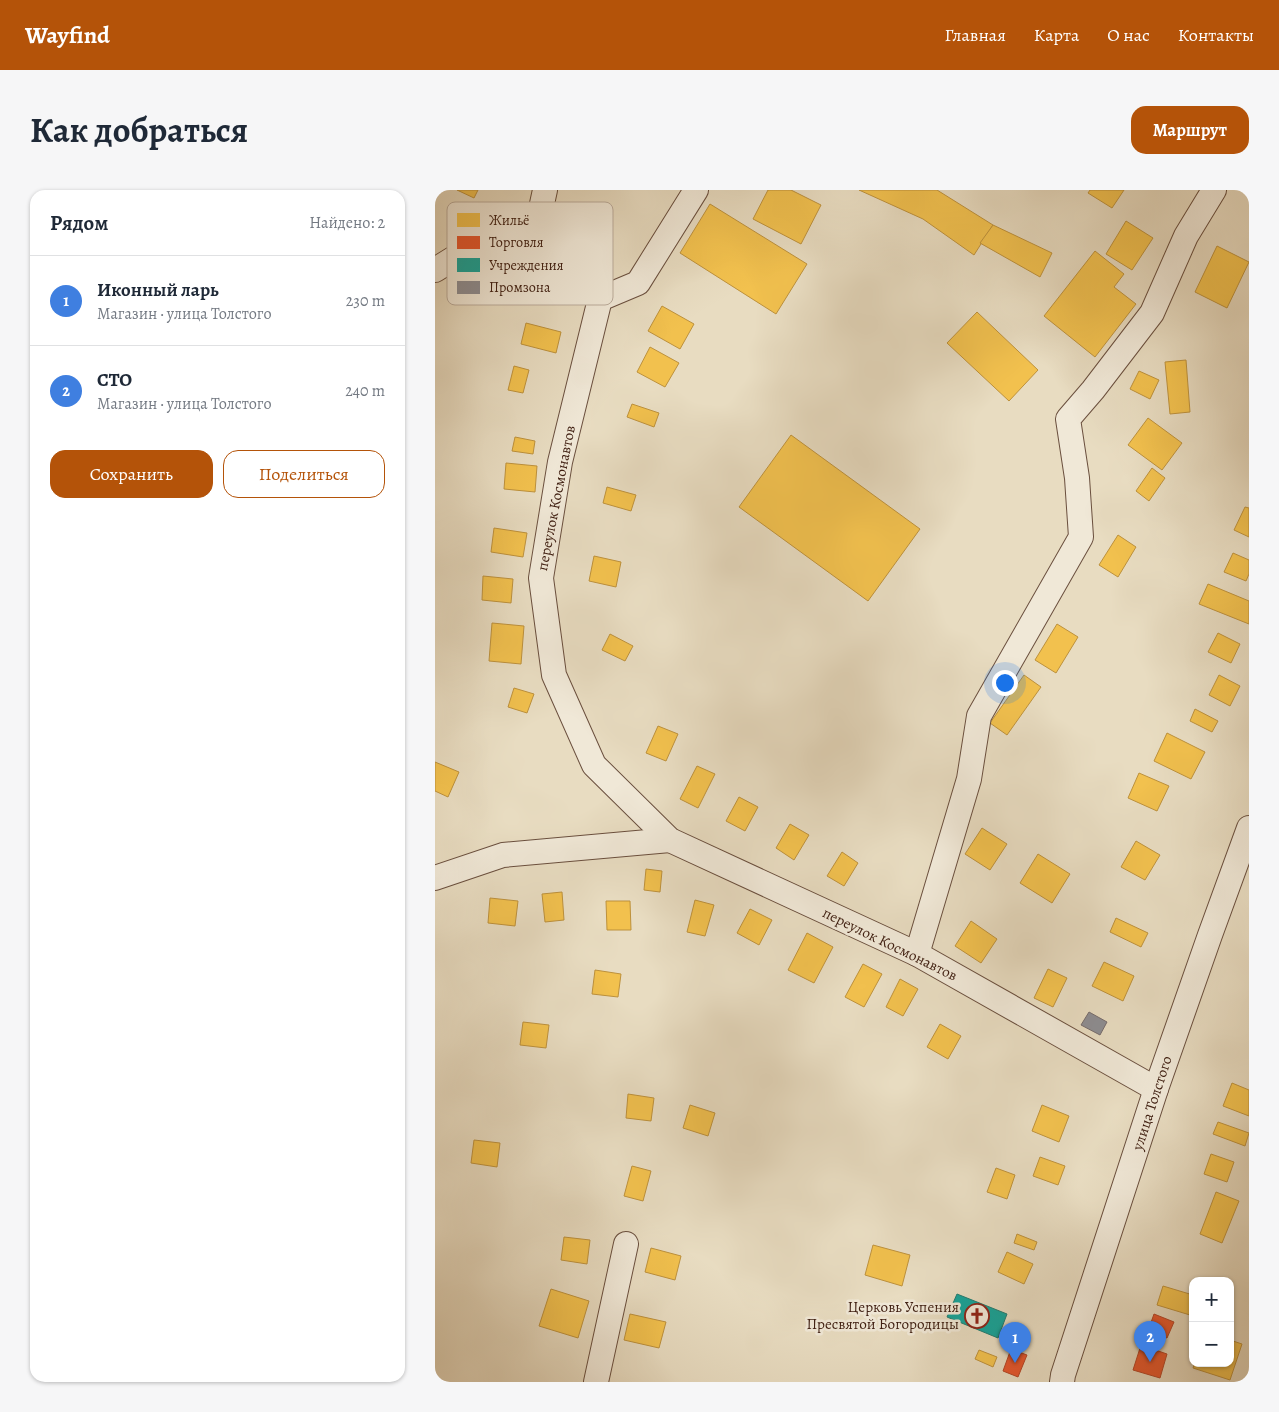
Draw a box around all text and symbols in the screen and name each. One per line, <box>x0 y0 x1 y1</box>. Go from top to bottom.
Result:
text: Wayfind <box>25 19 110 51</box>
text: Главная <box>945 23 1006 47</box>
text: Карта <box>1034 23 1079 47</box>
text: О нас <box>1107 23 1150 47</box>
text: Контакты <box>1178 23 1254 47</box>
text: Как добраться <box>30 106 248 154</box>
button: Маршрут <box>1131 106 1249 154</box>
legend <box>447 202 613 305</box>
text: Рядом <box>50 209 108 237</box>
text: Жильё <box>489 211 529 230</box>
text: Найдено: 2 <box>309 212 385 234</box>
text: Торговля <box>489 233 544 252</box>
text: Учреждения <box>489 256 564 275</box>
text: Иконный ларь <box>97 277 219 303</box>
text: Промзона <box>489 278 551 297</box>
text: 1 <box>63 290 69 312</box>
text: 230 m <box>346 290 385 312</box>
text: Магазин · улица Толстого <box>97 303 272 325</box>
text: СТО <box>97 367 132 393</box>
text: 2 <box>62 380 70 402</box>
text: 240 m <box>345 380 385 402</box>
text: Магазин · улица Толстого <box>97 393 272 415</box>
street label: переулок Космонавтов <box>532 424 580 572</box>
button: Сохранить <box>50 450 213 498</box>
button: Поделиться <box>223 450 385 498</box>
your location <box>992 670 1018 696</box>
street label: переулок Космонавтов <box>819 903 961 985</box>
street label: улица Толстого <box>1127 1053 1177 1154</box>
map controls <box>1189 1277 1234 1367</box>
button: + <box>1189 1277 1234 1322</box>
place label: Церковь Успения Пресвятой Богородицы <box>806 1297 959 1334</box>
church icon: Церковь Успения Пресвятой Богородицы <box>964 1303 990 1329</box>
pin: 2 <box>1134 1321 1166 1362</box>
pin: 1 <box>999 1322 1031 1363</box>
button: − <box>1189 1322 1234 1367</box>

